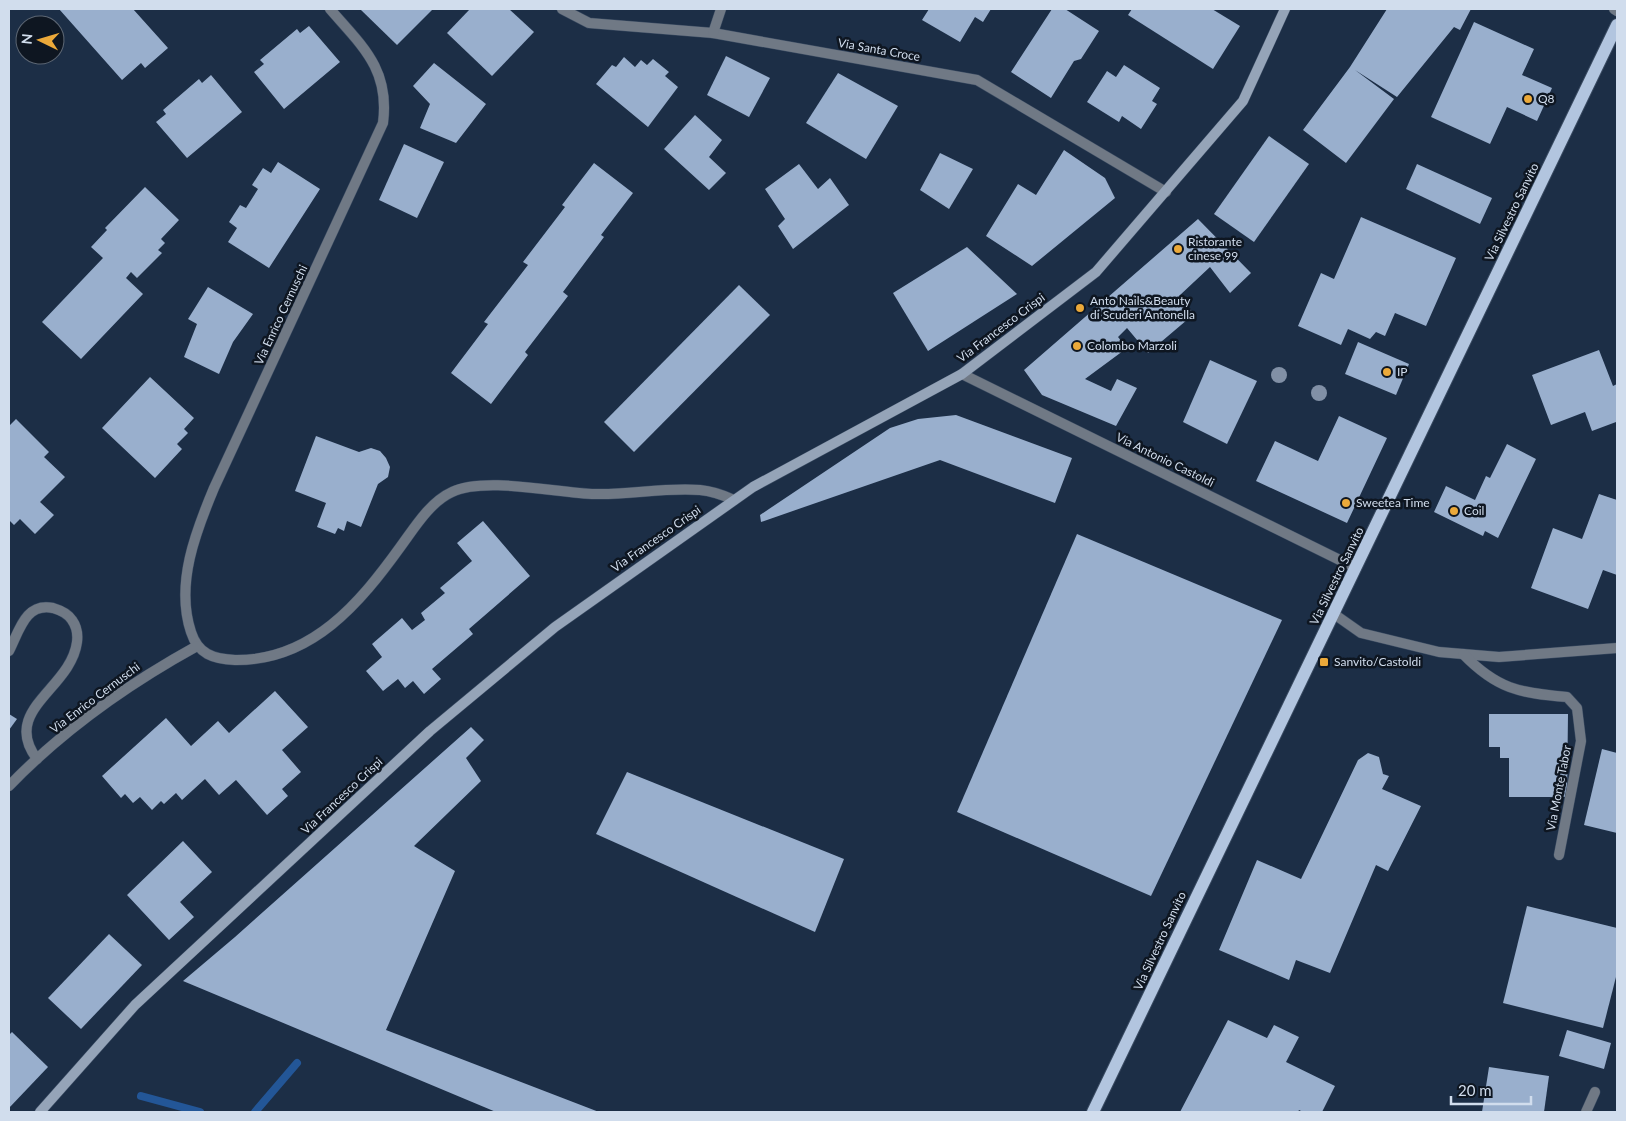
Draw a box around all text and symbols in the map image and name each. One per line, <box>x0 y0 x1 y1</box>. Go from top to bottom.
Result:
north arrow <box>15 15 65 65</box>
text: N <box>18 33 35 45</box>
street label: Via Santa Croce <box>837 35 921 64</box>
place label: Q8 <box>1538 91 1555 106</box>
marker: Q8 <box>1522 93 1534 105</box>
street label: Via Silvestro Sanvito <box>1481 160 1542 263</box>
place label: Ristorante cinese 99 <box>1188 234 1242 263</box>
marker: Ristorante cinese 99 <box>1172 243 1184 255</box>
street label: Via Enrico Cernuschi <box>251 262 310 367</box>
street label: Via Francesco Crispi <box>954 290 1048 365</box>
place label: Anto Nails&Beauty di Scuderi Antonella <box>1090 293 1195 322</box>
marker: Anto Nails&Beauty di Scuderi Antonella <box>1074 302 1086 314</box>
place label: Colombo Marzoli <box>1087 338 1177 353</box>
marker: Colombo Marzoli <box>1071 340 1083 352</box>
place label: IP <box>1397 364 1408 379</box>
marker: IP <box>1381 366 1393 378</box>
street label: Via Antonio Castoldi <box>1114 429 1217 490</box>
place label: Sweetea Time <box>1356 495 1430 510</box>
marker: Sweetea Time <box>1340 497 1352 509</box>
street label: Via Francesco Crispi <box>608 502 703 575</box>
place label: Coil <box>1464 503 1484 518</box>
marker: Coil <box>1448 505 1460 517</box>
street label: Via Silvestro Sanvito <box>1306 524 1367 627</box>
place label: Sanvito/Castoldi <box>1334 654 1421 669</box>
marker: Sanvito/Castoldi <box>1318 656 1330 668</box>
street label: Via Enrico Cernuschi <box>47 659 143 736</box>
street label: Via Monte Tabor <box>1543 743 1574 832</box>
street label: Via Francesco Crispi <box>298 754 386 837</box>
street label: Via Silvestro Sanvito <box>1130 889 1189 993</box>
scale bar <box>1451 1074 1531 1106</box>
text: 20 m <box>1458 1081 1492 1099</box>

